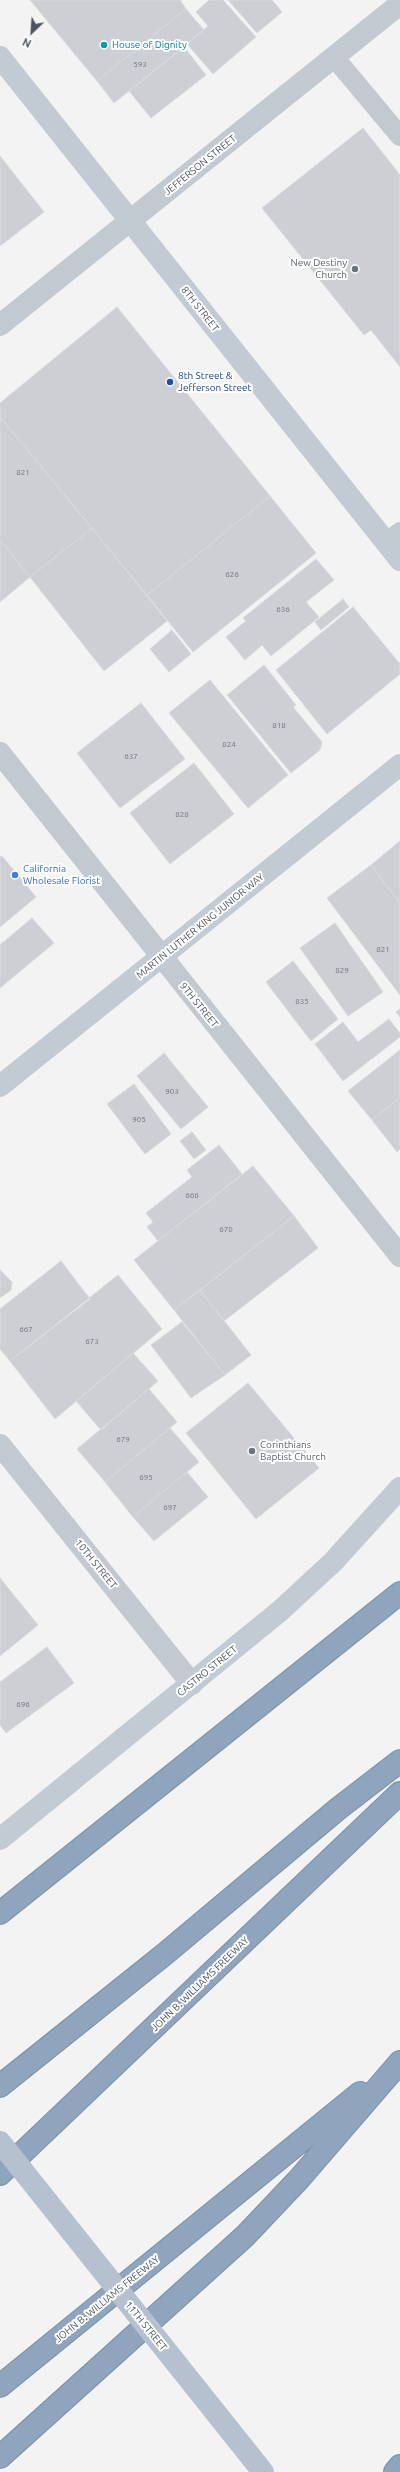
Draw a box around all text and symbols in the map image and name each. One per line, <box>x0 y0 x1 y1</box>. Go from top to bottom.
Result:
north arrow <box>12 12 52 52</box>
text: N <box>21 36 33 50</box>
place label: House of Dignity <box>112 39 187 51</box>
marker: House of Dignity <box>99 40 109 50</box>
house number: 593 <box>133 59 147 69</box>
street label: JEFFERSON STREET <box>162 132 238 198</box>
place label: New Destiny Church <box>291 257 347 280</box>
marker: New Destiny Church <box>350 264 360 274</box>
street label: 8TH STREET <box>179 284 221 334</box>
place label: 8th Street & Jefferson Street <box>178 370 251 394</box>
marker: 8th Street & Jefferson Street <box>165 377 175 387</box>
house number: 821 <box>16 467 30 477</box>
house number: 626 <box>225 569 239 579</box>
house number: 636 <box>276 604 290 614</box>
house number: 818 <box>272 720 286 730</box>
house number: 824 <box>222 739 236 749</box>
house number: 637 <box>124 751 138 761</box>
house number: 828 <box>175 809 189 819</box>
place label: California Wholesale Florist <box>23 863 100 886</box>
marker: California Wholesale Florist <box>10 870 20 880</box>
street label: MARTIN LUTHER KING JUNIOR WAY <box>134 871 266 981</box>
house number: 821 <box>376 944 390 954</box>
house number: 829 <box>335 965 349 975</box>
street label: 9TH STREET <box>177 980 221 1030</box>
house number: 835 <box>295 996 309 1006</box>
house number: 903 <box>165 1086 179 1096</box>
house number: 905 <box>132 1114 146 1124</box>
house number: 666 <box>185 1190 199 1200</box>
house number: 670 <box>219 1224 233 1234</box>
house number: 667 <box>19 1324 33 1334</box>
house number: 673 <box>85 1336 99 1346</box>
house number: 679 <box>116 1434 130 1444</box>
place label: Corinthians Baptist Church <box>260 1439 326 1462</box>
marker: Corinthians Baptist Church <box>247 1446 257 1456</box>
house number: 695 <box>139 1472 153 1482</box>
house number: 697 <box>163 1502 177 1512</box>
street label: 10TH STREET <box>72 1537 120 1591</box>
street label: CASTRO STREET <box>175 1643 239 1699</box>
house number: 696 <box>16 1699 30 1709</box>
street label: JOHN B. WILLIAMS FREEWAY <box>149 1934 251 2034</box>
street label: JOHN B. WILLIAMS FREEWAY <box>52 2253 162 2345</box>
street label: 11TH STREET <box>122 2299 170 2353</box>

